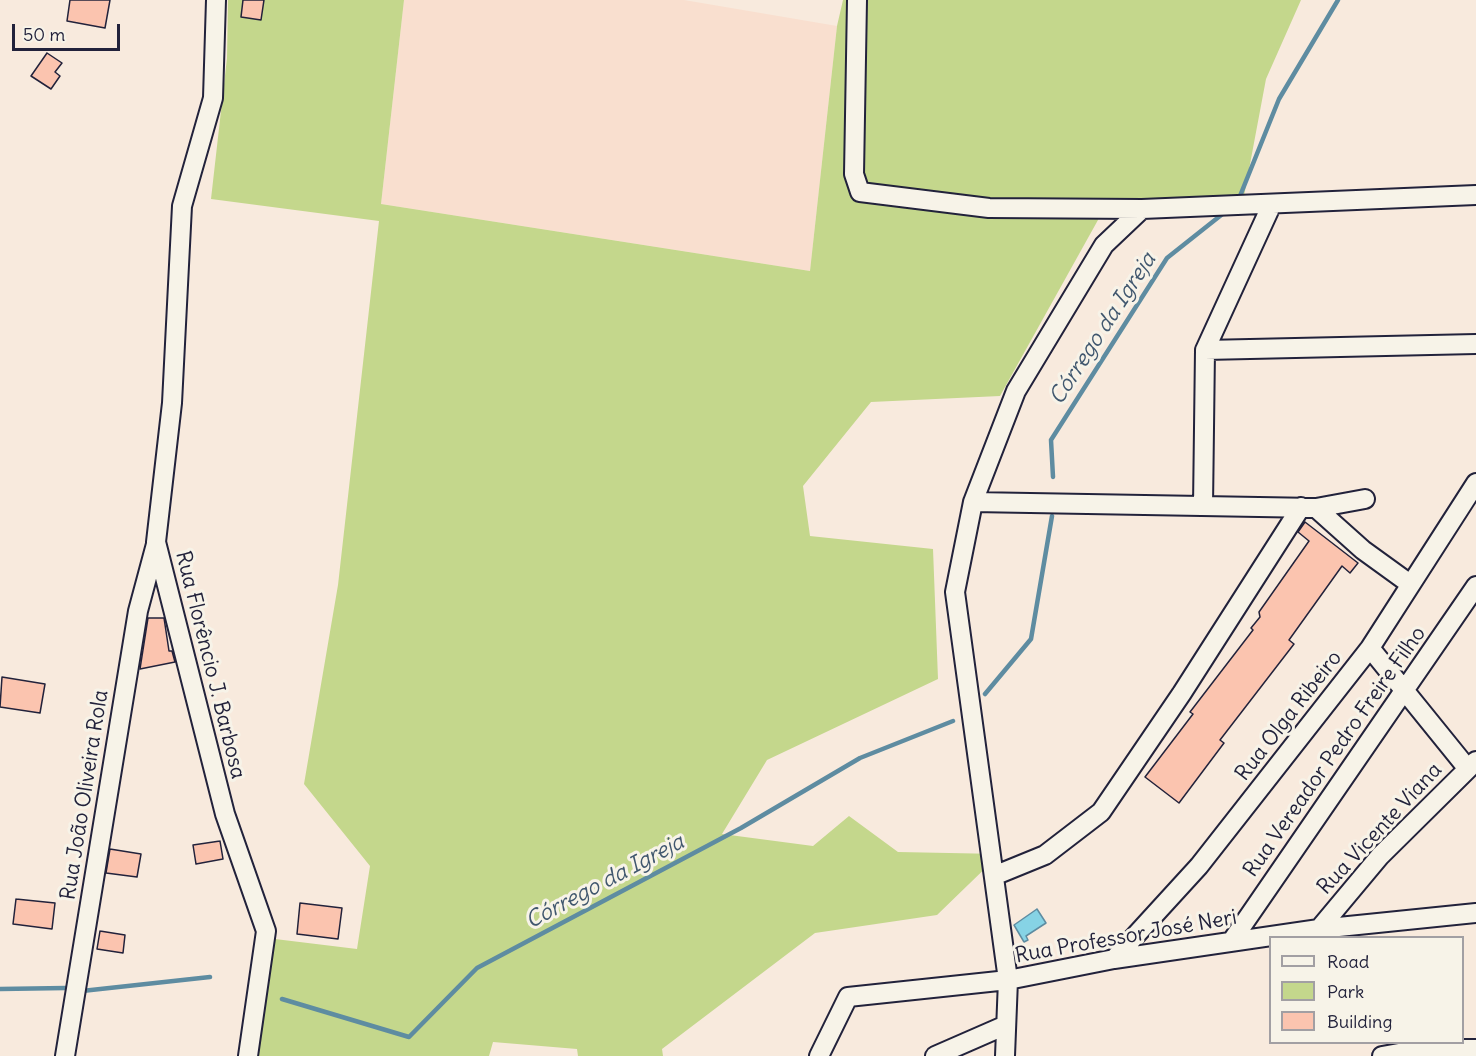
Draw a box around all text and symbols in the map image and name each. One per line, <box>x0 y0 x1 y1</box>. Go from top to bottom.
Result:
scale bar <box>15 12 123 50</box>
text: 50 m <box>23 23 65 46</box>
water label: Córrego da Igreja <box>1044 248 1162 410</box>
street label: Rua Florêncio J. Barbosa <box>170 549 250 781</box>
street label: Rua Vereador Pedro Freire Filho <box>1239 622 1431 882</box>
street label: Rua Olga Ribeiro <box>1230 646 1348 786</box>
street label: Rua João Oliveira Rola <box>56 688 114 902</box>
street label: Rua Vicente Viana <box>1312 758 1448 900</box>
water label: Córrego da Igreja <box>521 829 689 935</box>
street label: Rua Professor José Neri <box>1013 905 1239 969</box>
legend <box>1269 936 1464 1044</box>
text: Road <box>1327 950 1369 973</box>
text: Park <box>1327 980 1364 1003</box>
text: Building <box>1327 1010 1392 1033</box>

